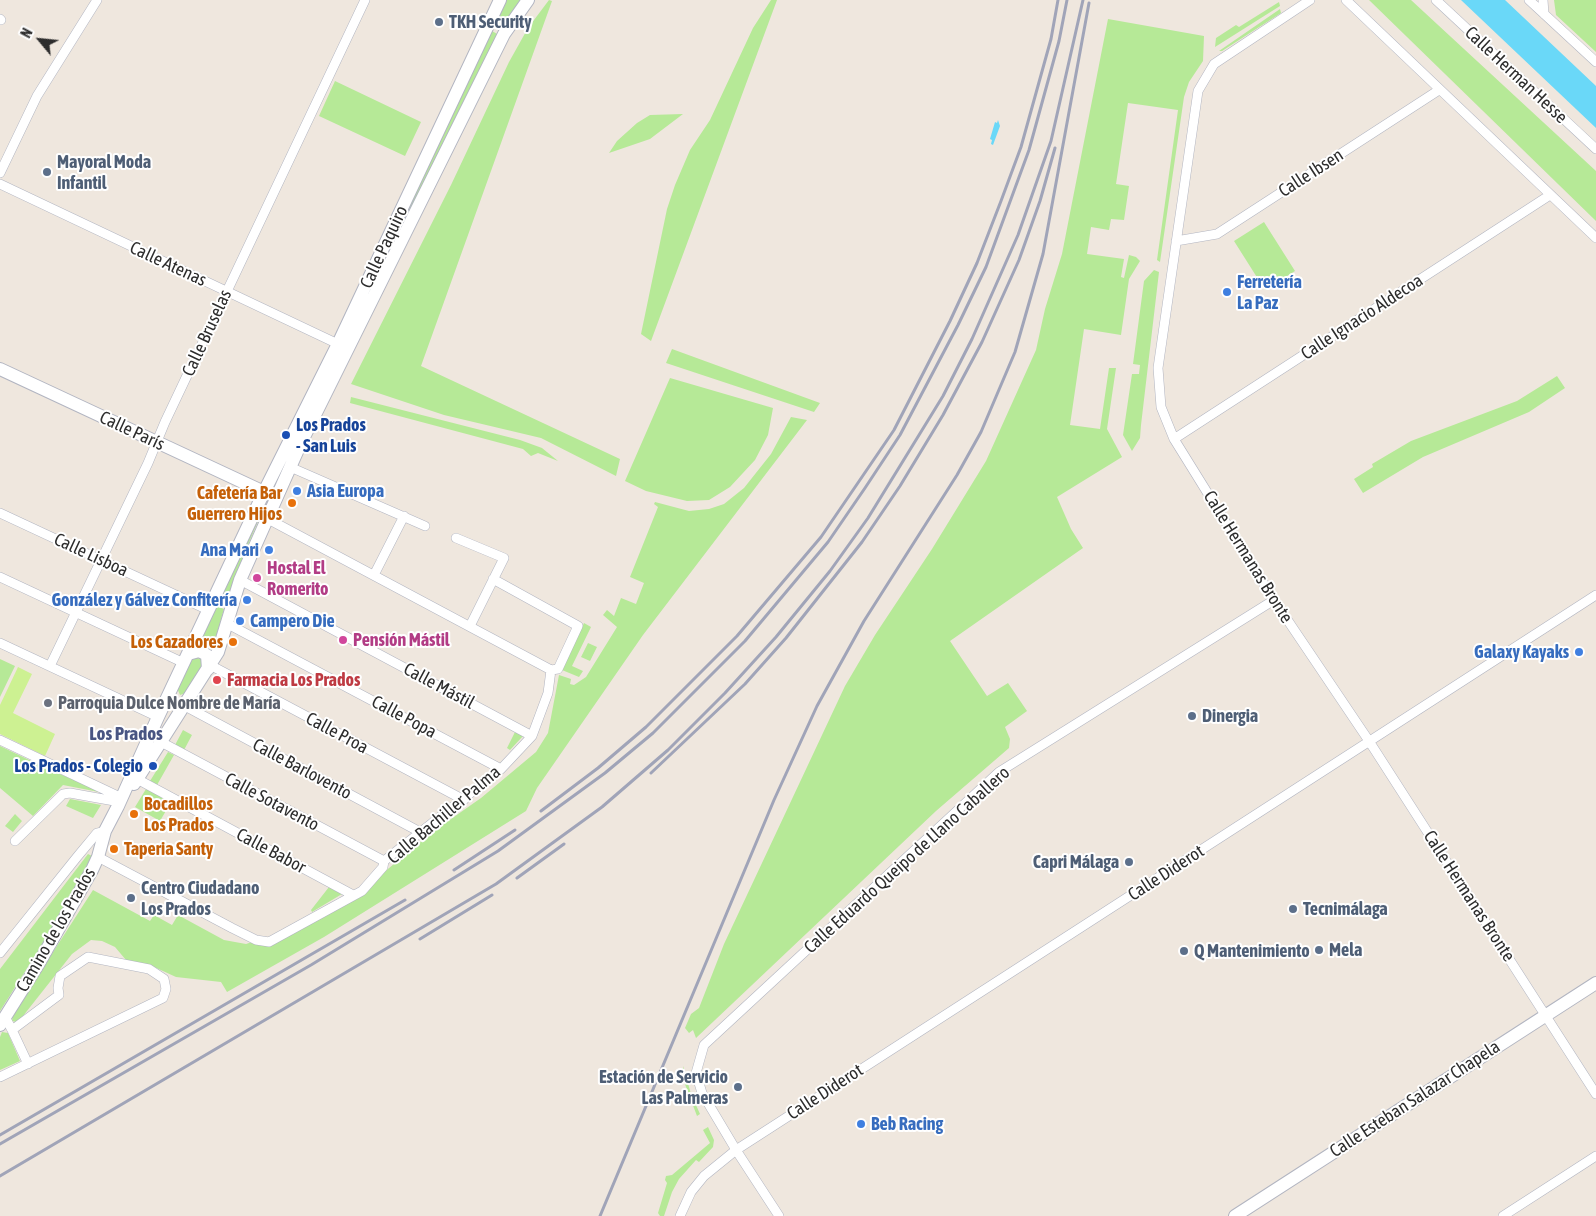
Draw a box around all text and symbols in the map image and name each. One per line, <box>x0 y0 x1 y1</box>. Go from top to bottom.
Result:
place label: TKH Security <box>449 11 532 33</box>
north arrow <box>15 15 65 65</box>
marker: TKH Security <box>433 16 445 28</box>
street label: Calle Herman Hesse <box>1460 22 1572 128</box>
text: N <box>18 26 36 40</box>
street label: Calle Ibsen <box>1275 144 1347 202</box>
place label: Mayoral Moda Infantil <box>57 151 151 193</box>
marker: Mayoral Moda Infantil <box>41 166 53 178</box>
street label: Calle Paquiro <box>356 202 412 292</box>
street label: Calle Atenas <box>126 237 210 291</box>
street label: Calle Ignacio Aldecoa <box>1297 270 1427 364</box>
place label: Ferretería La Paz <box>1237 271 1302 314</box>
street label: Calle Bruselas <box>178 286 236 380</box>
marker: Ferretería La Paz <box>1221 286 1233 298</box>
street label: Calle París <box>96 407 168 455</box>
place label: Los Prados - San Luis <box>296 414 366 456</box>
marker: Los Prados - San Luis <box>280 429 292 441</box>
place label: Asia Europa <box>307 480 384 502</box>
place label: Cafetería Bar Guerrero Hijos <box>187 482 282 524</box>
marker: Asia Europa <box>291 485 303 497</box>
street label: Calle Hermanas Bronte <box>1199 487 1297 627</box>
marker: Cafetería Bar Guerrero Hijos <box>286 497 298 509</box>
street label: Calle Lisboa <box>51 528 131 582</box>
place label: Ana Mari <box>201 539 259 561</box>
marker: Ana Mari <box>263 544 275 556</box>
place label: Hostal El Romerito <box>267 557 329 600</box>
marker: Hostal El Romerito <box>251 572 263 584</box>
place label: González y Gálvez Confitería <box>52 589 237 611</box>
marker: González y Gálvez Confitería <box>241 594 253 606</box>
place label: Campero Die <box>250 610 335 632</box>
marker: Campero Die <box>234 615 246 627</box>
place label: Pensión Mástil <box>353 629 450 651</box>
place label: Los Cazadores <box>131 631 223 653</box>
marker: Pensión Mástil <box>337 634 349 646</box>
marker: Los Cazadores <box>227 636 239 648</box>
place label: Galaxy Kayaks <box>1474 641 1569 663</box>
marker: Galaxy Kayaks <box>1573 646 1585 658</box>
street label: Calle Mástil <box>400 658 478 714</box>
place label: Farmacia Los Prados <box>227 669 360 691</box>
marker: Farmacia Los Prados <box>211 674 223 686</box>
street label: Calle Popa <box>368 691 440 743</box>
place label: Parroquia Dulce Nombre de María <box>58 692 281 714</box>
marker: Parroquia Dulce Nombre de María <box>42 697 54 709</box>
place label: Dinergia <box>1202 705 1258 727</box>
street label: Calle Proa <box>302 708 372 758</box>
marker: Dinergia <box>1186 710 1198 722</box>
district label: Los Prados <box>89 723 163 745</box>
street label: Calle Barlovento <box>249 734 355 804</box>
place label: Los Prados - Colegio <box>14 755 143 777</box>
marker: Los Prados - Colegio <box>147 760 159 772</box>
street label: Calle Bachiller Palma <box>383 761 505 869</box>
street label: Calle Eduardo Queipo de Llano Caballero <box>800 762 1014 958</box>
street label: Calle Sotavento <box>221 768 323 836</box>
place label: Bocadillos Los Prados <box>144 793 214 836</box>
marker: Bocadillos Los Prados <box>128 808 140 820</box>
street label: Calle Babor <box>233 824 309 878</box>
street label: Calle Hermanas Bronte <box>1419 826 1519 966</box>
place label: Taperia Santy <box>124 838 213 860</box>
street label: Calle Diderot <box>1124 840 1208 906</box>
marker: Taperia Santy <box>108 843 120 855</box>
place label: Capri Málaga <box>1033 851 1119 873</box>
marker: Capri Málaga <box>1123 856 1135 868</box>
street label: Camino de los Prados <box>12 864 100 996</box>
place label: Centro Ciudadano Los Prados <box>141 877 259 920</box>
marker: Centro Ciudadano Los Prados <box>125 892 137 904</box>
place label: Tecnimálaga <box>1303 898 1388 920</box>
marker: Tecnimálaga <box>1287 903 1299 915</box>
place label: Mela <box>1329 939 1362 961</box>
place label: Q Mantenimiento <box>1194 940 1310 962</box>
marker: Mela <box>1313 944 1325 956</box>
marker: Q Mantenimiento <box>1178 945 1190 957</box>
street label: Calle Esteban Salazar Chapela <box>1326 1036 1504 1162</box>
street label: Calle Diderot <box>783 1059 867 1125</box>
place label: Estación de Servicio Las Palmeras <box>599 1066 728 1108</box>
marker: Estación de Servicio Las Palmeras <box>732 1081 744 1093</box>
place label: Beb Racing <box>871 1113 943 1135</box>
marker: Beb Racing <box>855 1118 867 1130</box>

